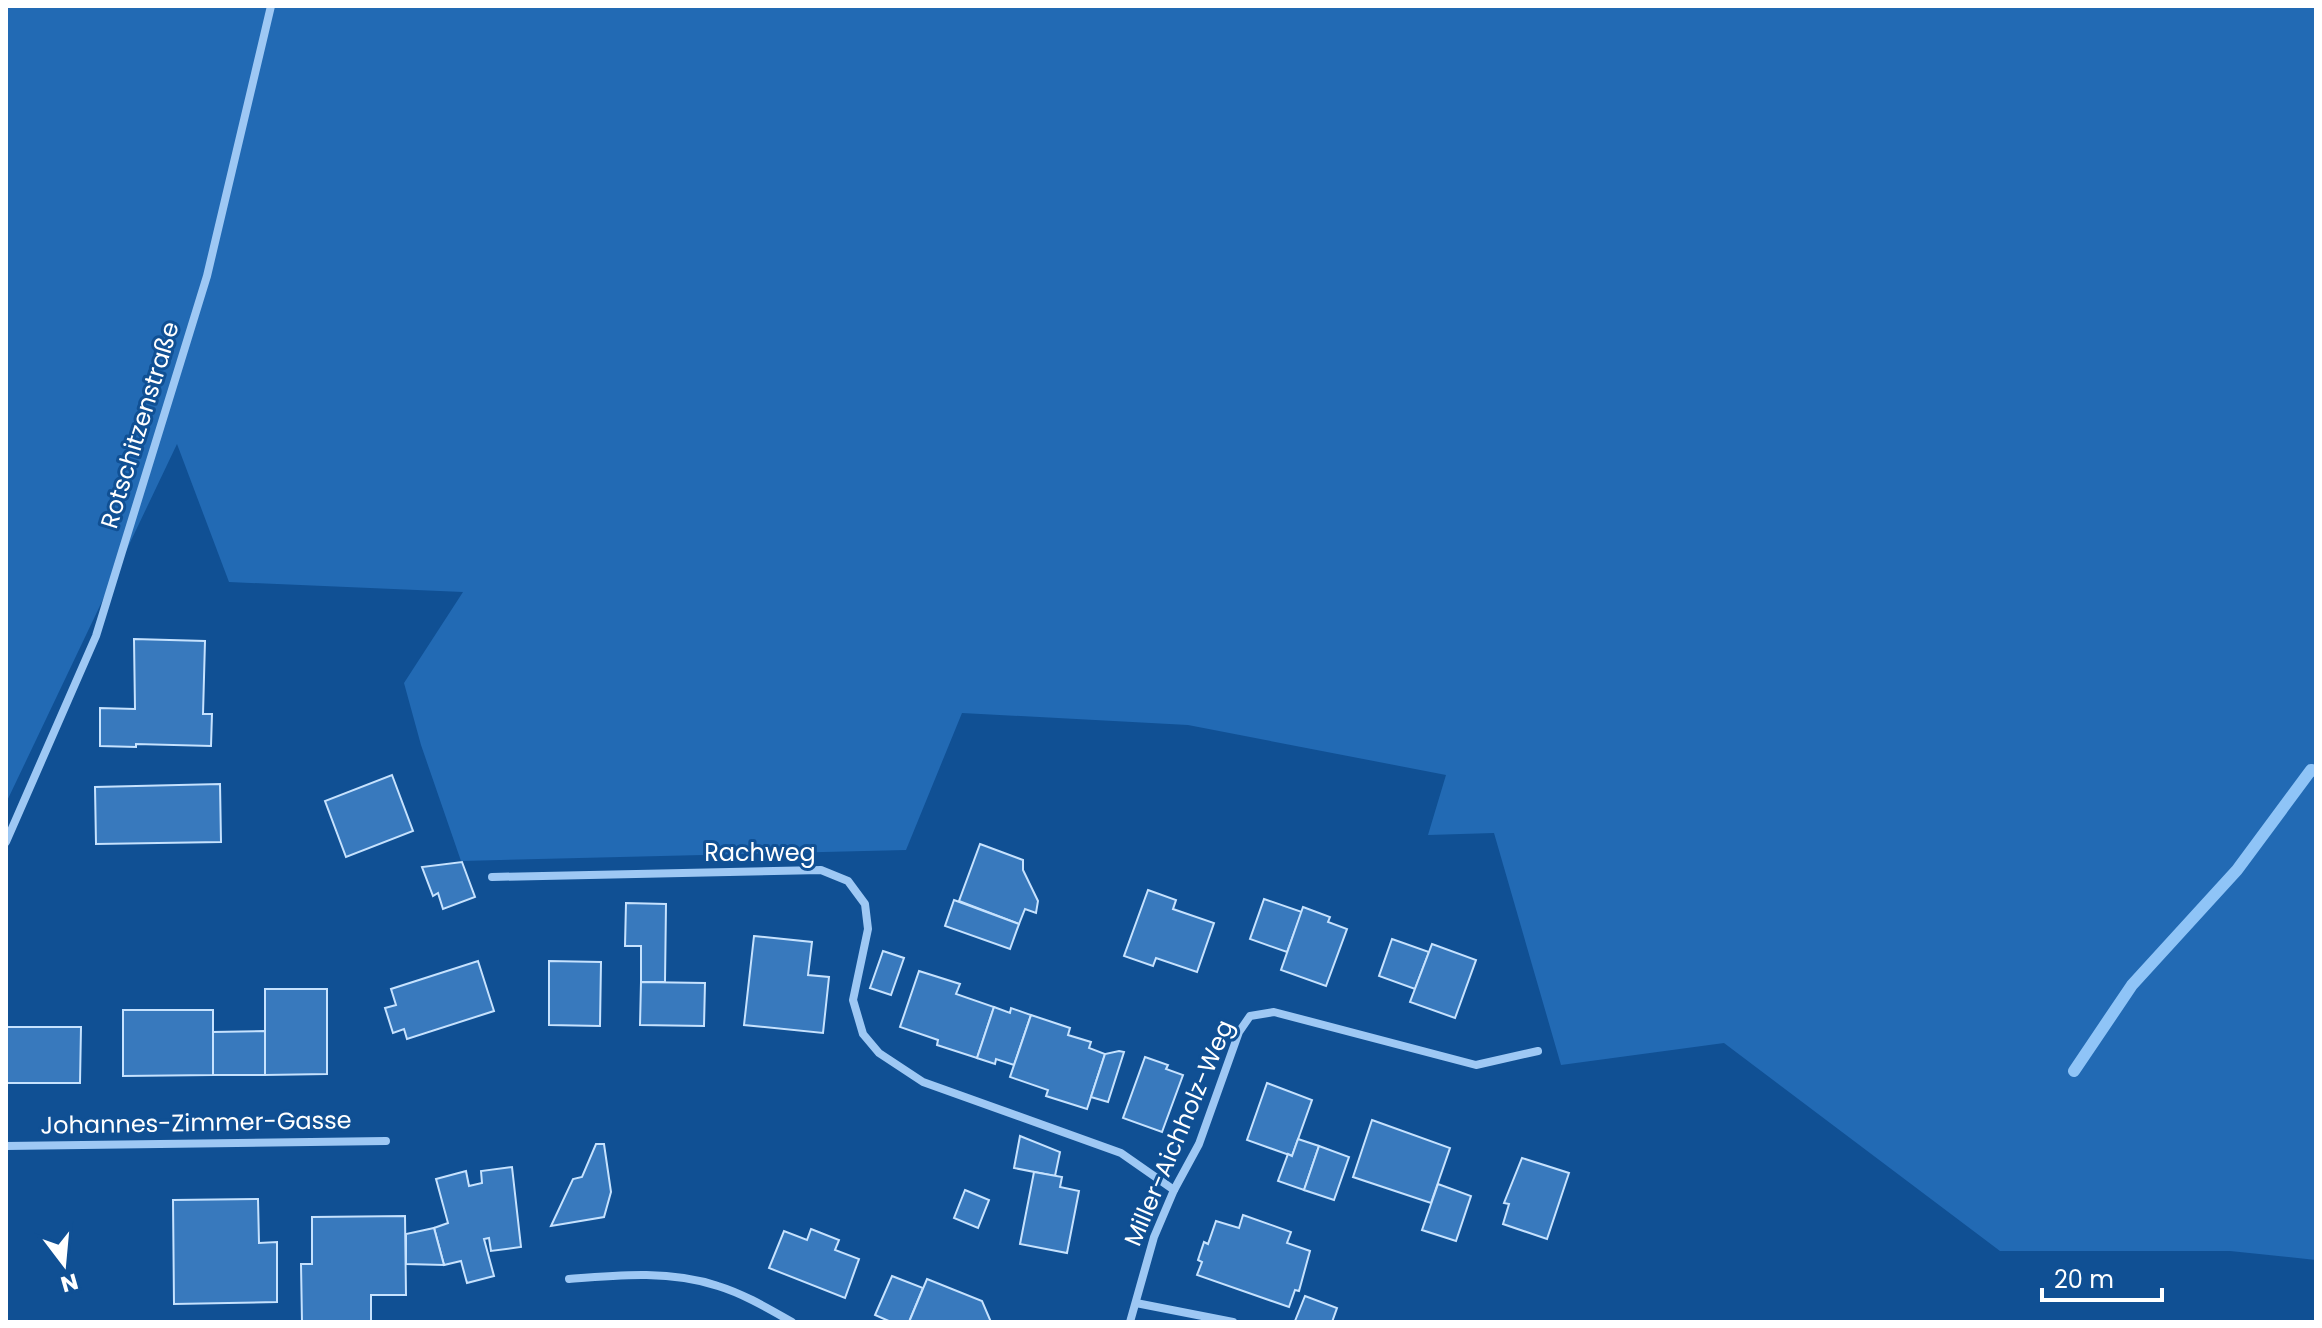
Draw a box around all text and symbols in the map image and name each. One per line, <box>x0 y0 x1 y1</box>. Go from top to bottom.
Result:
street label: Rotschitzenstraße <box>92 317 187 532</box>
street label: Rachweg <box>704 836 816 869</box>
street label: Miller-Aichholz-Weg <box>1116 1015 1241 1251</box>
street label: Johannes-Zimmer-Gasse <box>40 1103 352 1142</box>
north arrow <box>24 1224 104 1304</box>
scale bar <box>2042 1252 2162 1302</box>
text: 20 m <box>2054 1263 2114 1296</box>
text: N <box>57 1266 82 1300</box>

